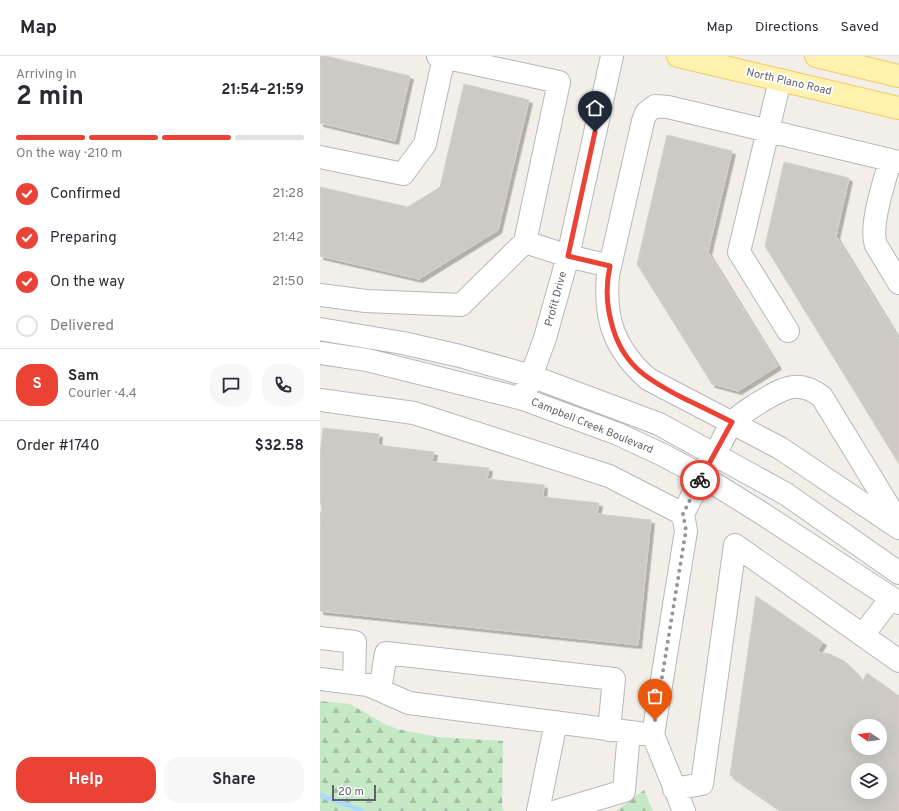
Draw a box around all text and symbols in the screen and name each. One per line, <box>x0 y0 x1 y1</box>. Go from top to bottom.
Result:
text: Map <box>20 16 57 40</box>
text: Map <box>707 19 733 36</box>
text: Directions <box>755 19 819 36</box>
text: Saved <box>841 19 879 36</box>
street label: North Plano Road <box>745 65 833 99</box>
text: Arriving in <box>16 67 77 83</box>
text: 2 min <box>16 81 84 114</box>
text: 21:54–21:59 <box>221 81 304 100</box>
pin <box>578 91 612 132</box>
icon: home <box>584 97 606 119</box>
text: On the way · 210 m <box>16 146 122 162</box>
icon: check <box>16 183 38 205</box>
text: Confirmed <box>50 185 121 204</box>
text: 21:28 <box>272 186 304 202</box>
icon: check <box>16 227 38 249</box>
text: Preparing <box>50 229 117 248</box>
text: 21:42 <box>272 230 304 246</box>
street label: Profit Drive <box>542 270 570 328</box>
icon: check <box>16 271 38 293</box>
text: On the way <box>50 273 125 292</box>
text: 21:50 <box>272 274 304 290</box>
text: Delivered <box>50 317 114 336</box>
button: chat <box>210 364 252 406</box>
button: phone <box>262 364 304 406</box>
text: Sam <box>68 367 99 386</box>
text: S <box>32 375 42 394</box>
text: Courier · 4.4 <box>68 386 137 402</box>
street label: Campbell Creek Boulevard <box>529 395 655 457</box>
text: Order #1740 <box>16 437 100 456</box>
text: $32.58 <box>255 437 304 456</box>
courier <box>680 460 720 500</box>
icon: bike <box>689 469 711 491</box>
pin <box>638 679 672 720</box>
icon: bag <box>644 685 666 707</box>
north arrow <box>851 719 887 755</box>
map controls <box>851 719 887 799</box>
button: Help <box>16 757 156 803</box>
button: Share <box>164 757 304 803</box>
button: layers <box>851 763 887 799</box>
scale bar <box>332 783 376 802</box>
text: 20 m <box>338 785 364 799</box>

